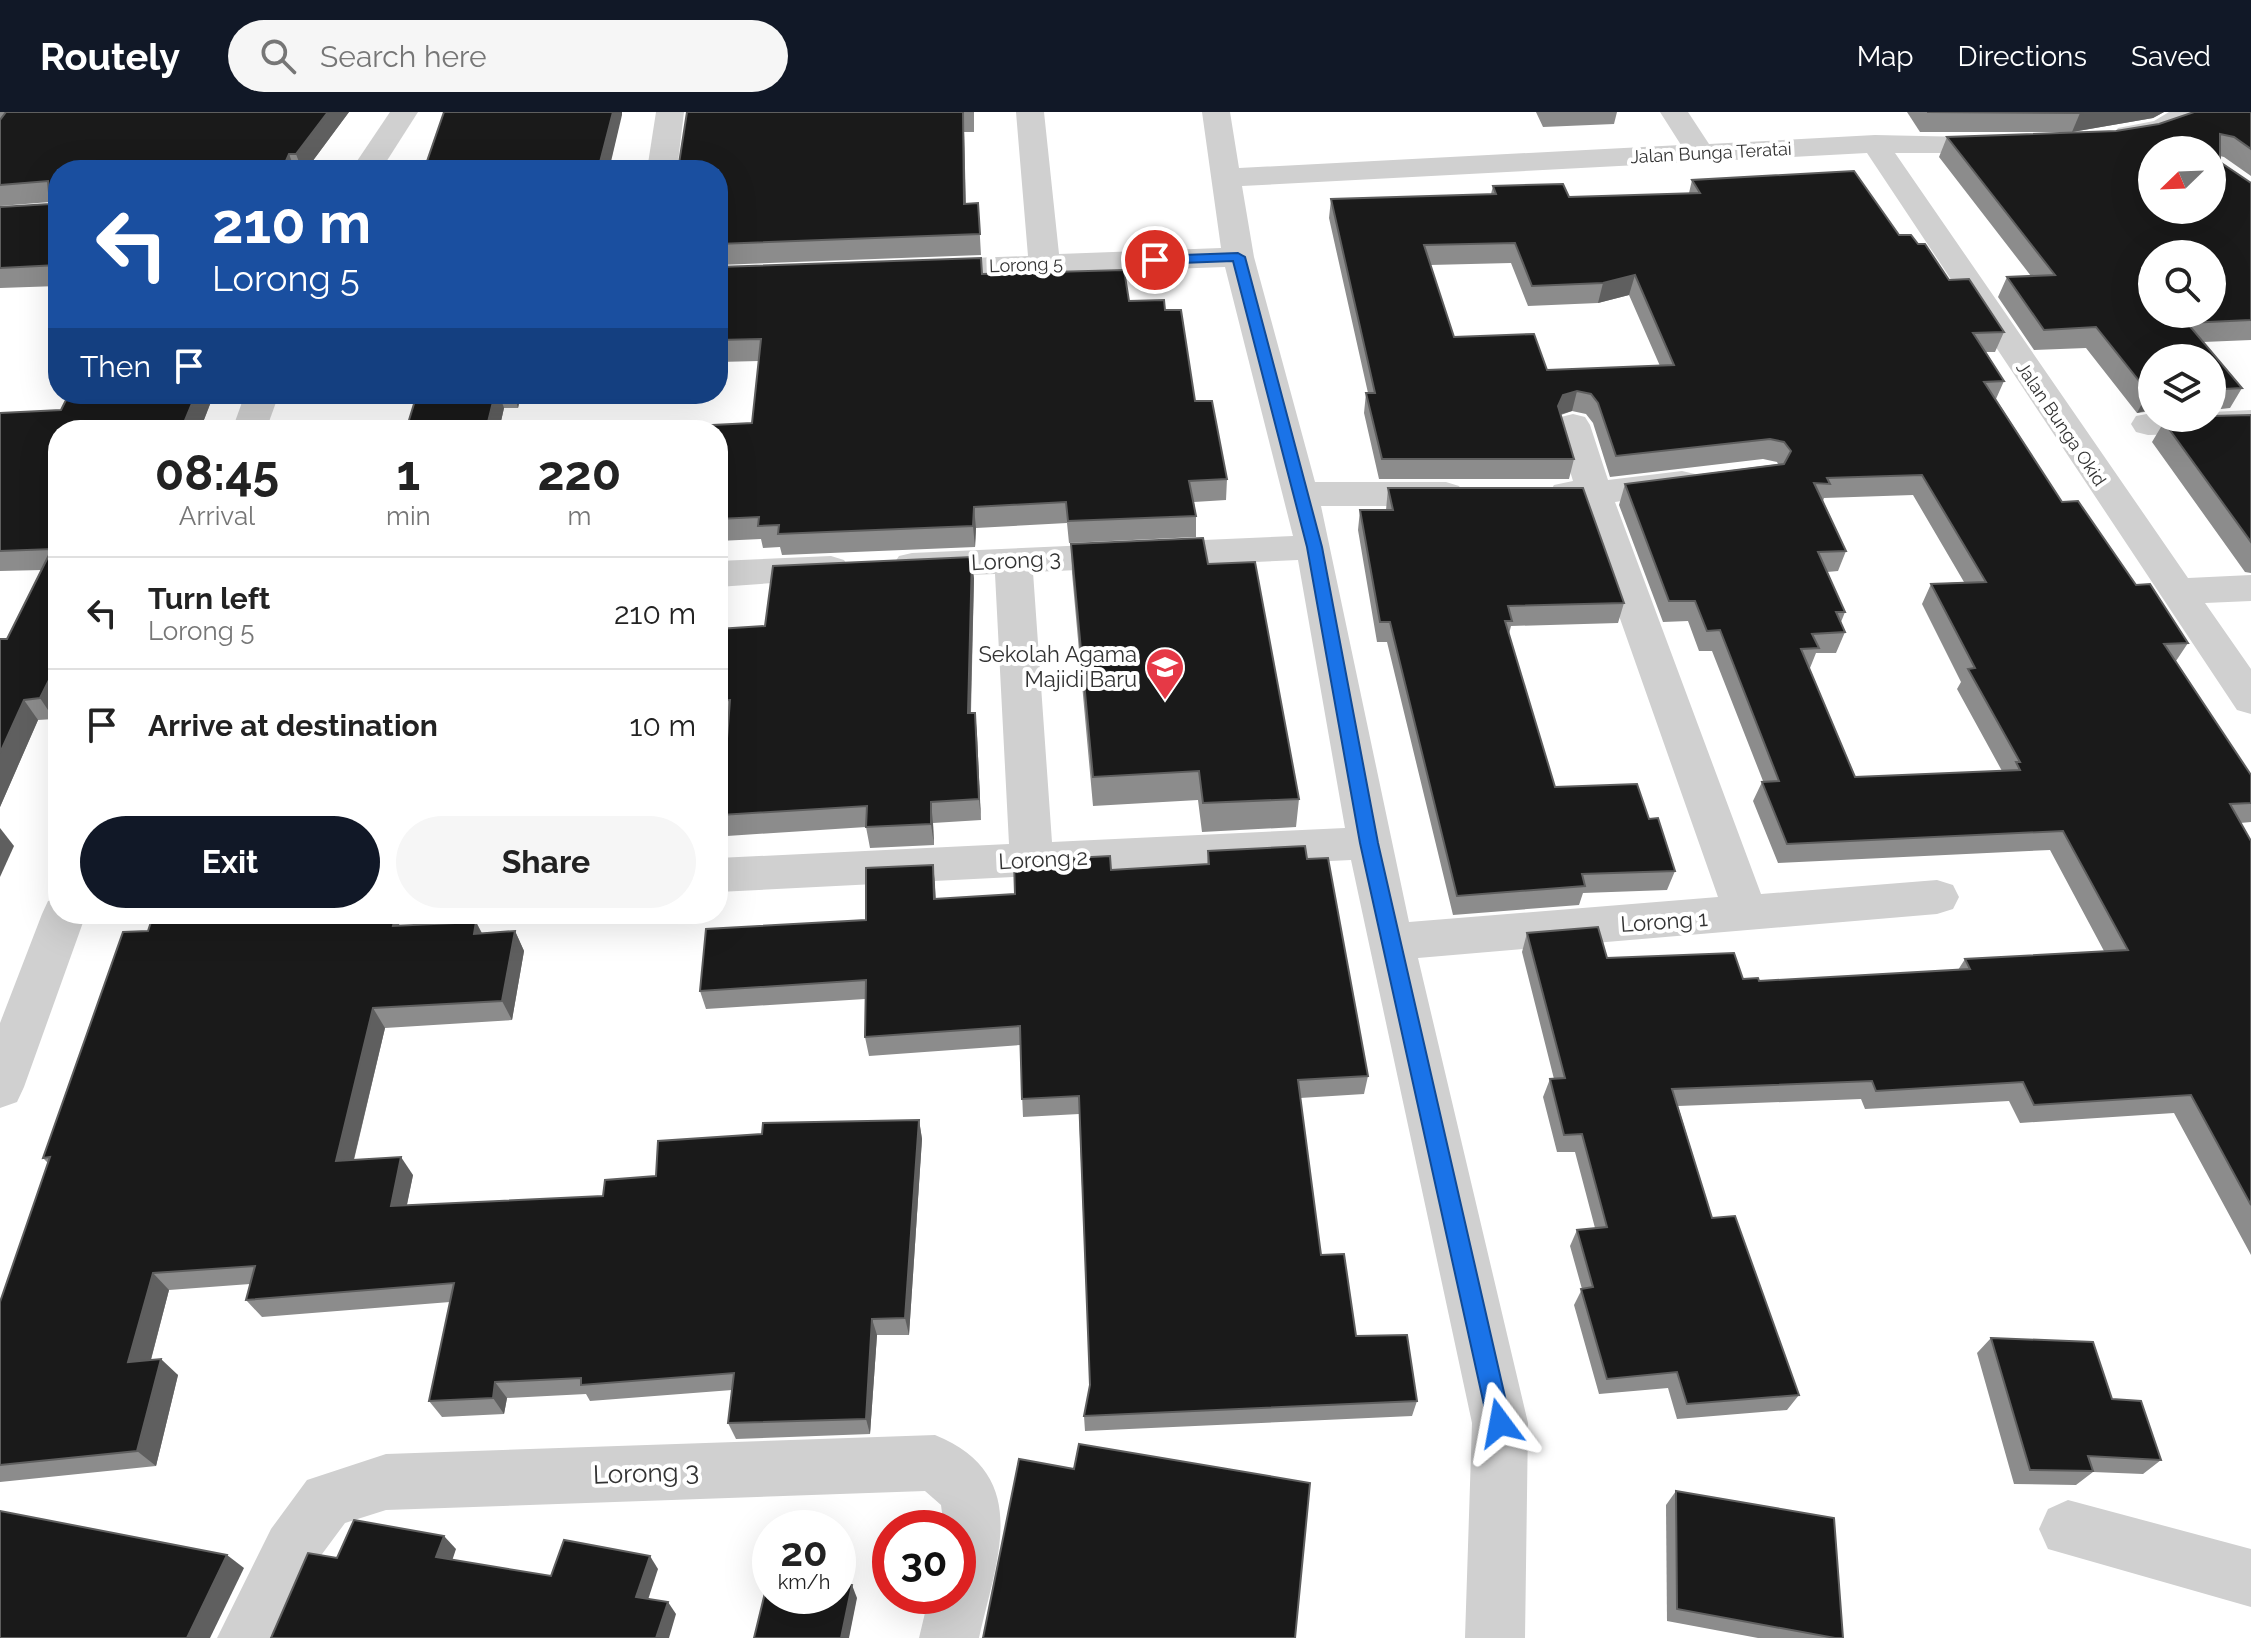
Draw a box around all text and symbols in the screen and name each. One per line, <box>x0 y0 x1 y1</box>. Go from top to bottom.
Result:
search box <box>228 20 788 92</box>
text: Routely <box>40 34 180 79</box>
icon: search <box>256 34 300 78</box>
text: Search here <box>320 39 487 74</box>
text: Map <box>1857 40 1914 73</box>
text: Directions <box>1958 40 2087 73</box>
text: Saved <box>2131 40 2211 73</box>
north arrow <box>2138 136 2226 224</box>
map controls <box>2138 136 2226 432</box>
street label: Jalan Bunga Teratai <box>1630 138 1792 167</box>
text: 210 m <box>212 190 371 256</box>
icon: left <box>80 192 184 296</box>
pin <box>1121 226 1189 294</box>
icon: arrive <box>1133 238 1177 282</box>
button: search <box>2138 240 2226 328</box>
street label: Lorong 5 <box>989 253 1063 276</box>
text: Lorong 5 <box>212 257 360 299</box>
icon: arrive <box>167 344 211 388</box>
button: layers <box>2138 344 2226 432</box>
text: Then <box>80 349 151 384</box>
street label: Jalan Bunga Okid <box>2012 358 2111 490</box>
text: 08:45 <box>155 445 279 501</box>
text: 1 <box>396 445 420 501</box>
text: 220 <box>538 445 621 501</box>
text: Arrival <box>179 501 255 531</box>
text: min <box>386 501 431 531</box>
text: m <box>567 501 591 531</box>
street label: Lorong 3 <box>970 545 1062 575</box>
text: Turn left <box>148 581 270 616</box>
icon: left <box>80 591 124 635</box>
text: 210 m <box>614 596 696 631</box>
text: Lorong 5 <box>148 616 255 646</box>
place label: Sekolah Agama Majidi Baru <box>979 641 1137 692</box>
school or university icon: Sekolah Agama Majidi Baru <box>1144 646 1186 701</box>
icon: arrive <box>80 703 124 747</box>
text: Arrive at destination <box>148 708 438 743</box>
text: 10 m <box>630 708 696 743</box>
button: Exit <box>80 816 380 908</box>
button: Share <box>396 816 696 908</box>
street label: Lorong 2 <box>998 844 1088 874</box>
street label: Lorong 1 <box>1619 905 1709 937</box>
position arrow <box>1458 1381 1542 1465</box>
street label: Lorong 3 <box>592 1456 700 1490</box>
speed limit sign: 30 <box>872 1510 976 1614</box>
text: 20 <box>780 1528 828 1575</box>
text: km/h <box>778 1570 830 1594</box>

